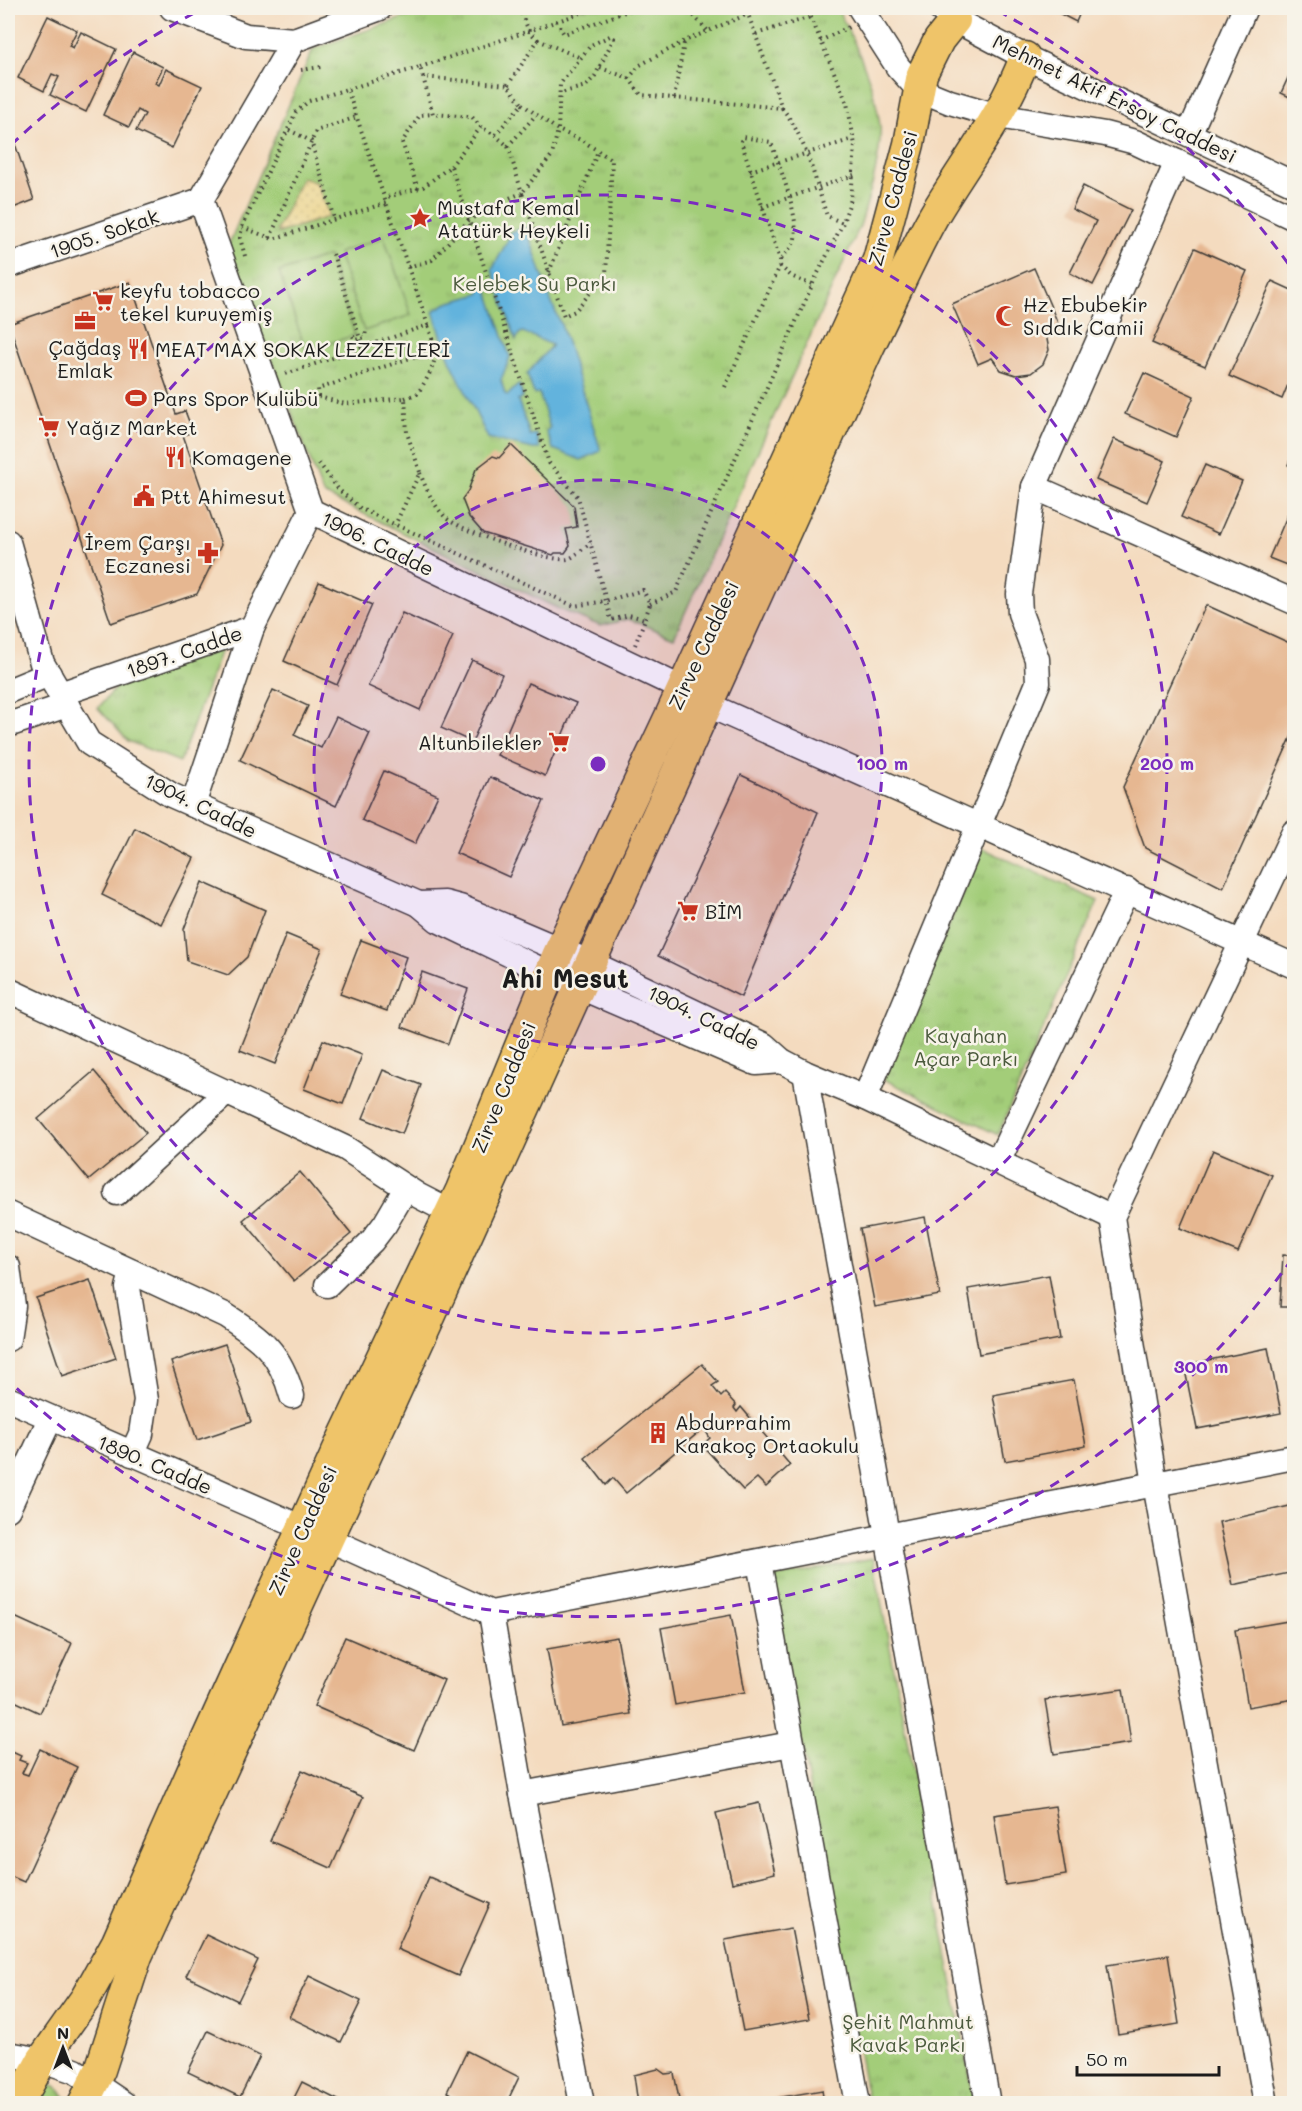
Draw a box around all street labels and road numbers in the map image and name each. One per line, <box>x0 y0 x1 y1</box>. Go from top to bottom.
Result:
street label: Mehmet Akif Ersoy Caddesi <box>989 28 1241 168</box>
street label: Zirve Caddesi <box>861 127 923 269</box>
street label: 1905. Sokak <box>46 202 162 264</box>
street label: 1906. Cadde <box>317 505 439 581</box>
street label: Zirve Caddesi <box>662 576 744 714</box>
street label: 1897. Cadde <box>123 619 245 683</box>
street label: 1904. Cadde <box>141 767 261 843</box>
street label: 1904. Cadde <box>644 979 764 1055</box>
street label: Zirve Caddesi <box>465 1018 541 1156</box>
street label: 1890. Cadde <box>94 1428 216 1500</box>
street label: Zirve Caddesi <box>262 1461 342 1599</box>

